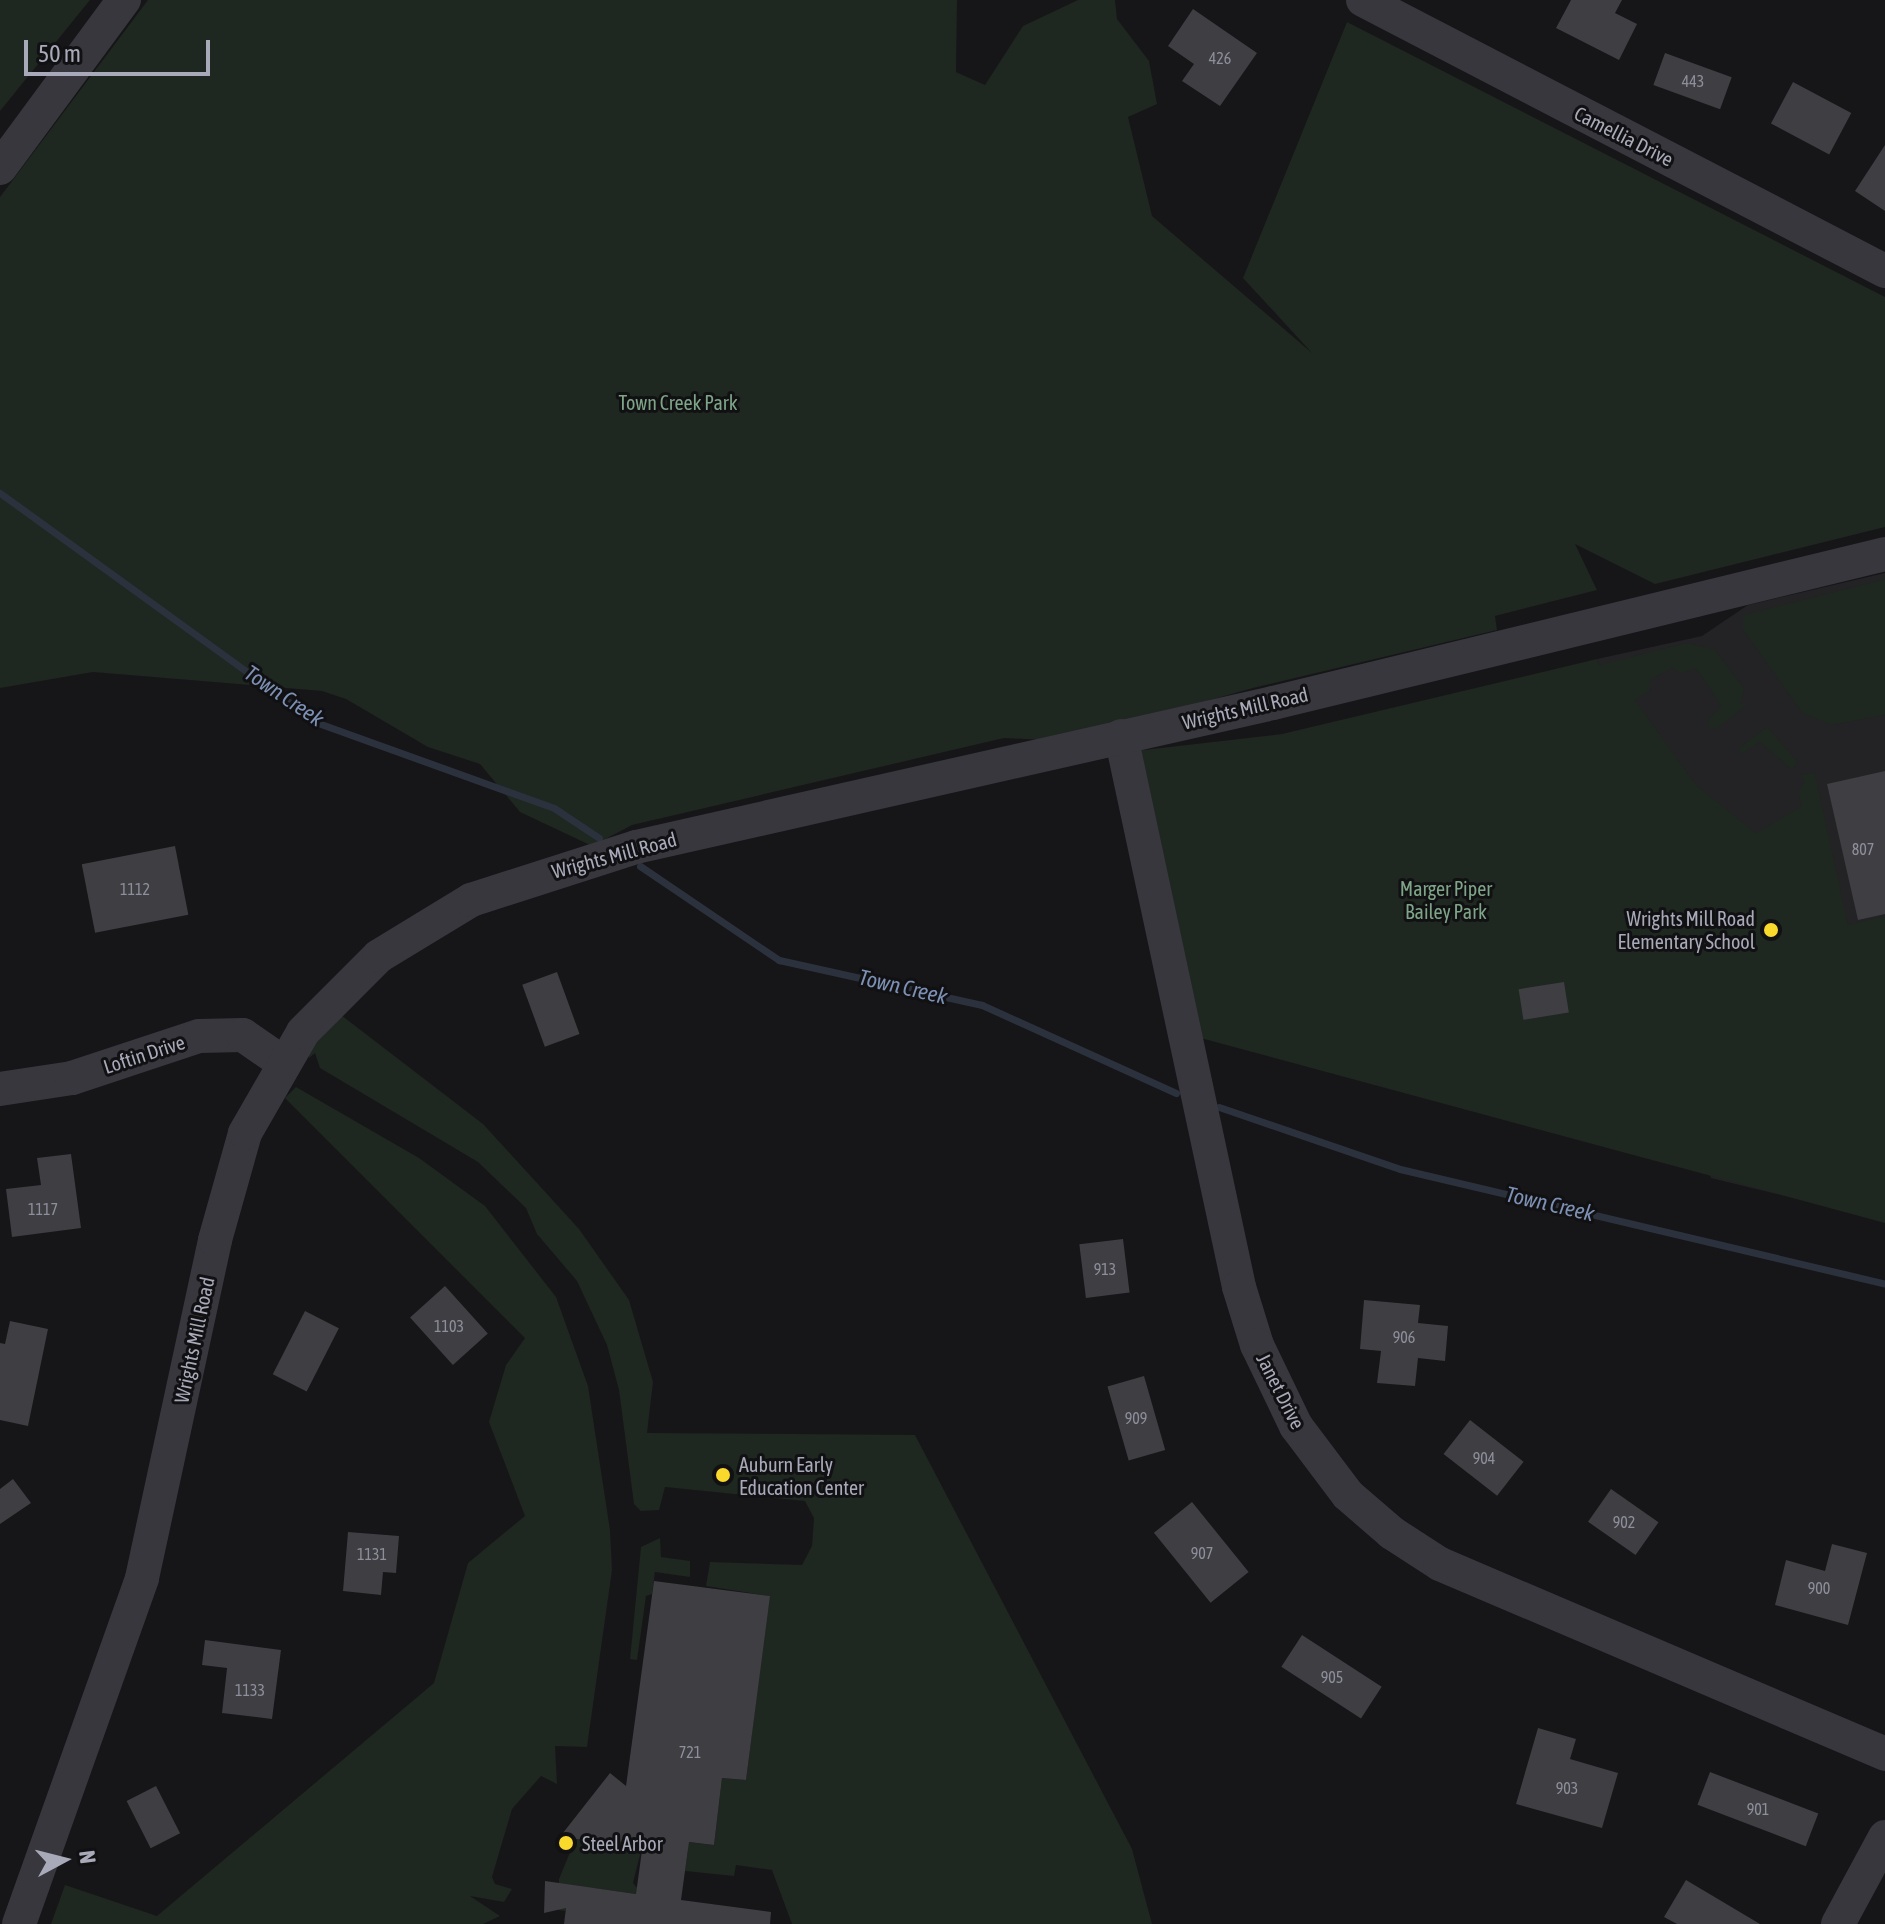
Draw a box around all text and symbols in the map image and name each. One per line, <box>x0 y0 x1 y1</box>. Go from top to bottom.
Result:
scale bar <box>28 24 214 74</box>
text: 50 m <box>38 40 81 67</box>
house number: 426 <box>1209 48 1231 68</box>
house number: 443 <box>1682 71 1704 91</box>
street label: Camellia Drive <box>1571 101 1677 171</box>
park label: Town Creek Park <box>618 390 738 414</box>
water label: Town Creek <box>239 660 329 732</box>
street label: Wrights Mill Road <box>1180 682 1310 734</box>
street label: Wrights Mill Road <box>549 827 679 883</box>
house number: 807 <box>1852 839 1874 859</box>
park label: Marger Piper Bailey Park <box>1400 876 1492 923</box>
house number: 1112 <box>120 879 150 899</box>
place label: Wrights Mill Road Elementary School <box>1618 906 1755 953</box>
marker: Wrights Mill Road Elementary School <box>1762 921 1780 939</box>
water label: Town Creek <box>856 964 950 1010</box>
street label: Loftin Drive <box>100 1030 188 1078</box>
water label: Town Creek <box>1503 1181 1597 1227</box>
house number: 1117 <box>28 1199 58 1219</box>
house number: 913 <box>1094 1259 1116 1279</box>
street label: Wrights Mill Road <box>169 1275 219 1405</box>
house number: 1103 <box>434 1316 464 1336</box>
house number: 906 <box>1393 1327 1415 1347</box>
street label: Janet Drive <box>1252 1349 1310 1433</box>
house number: 909 <box>1125 1408 1147 1428</box>
house number: 904 <box>1473 1448 1495 1468</box>
place label: Auburn Early Education Center <box>739 1452 864 1499</box>
marker: Auburn Early Education Center <box>714 1466 732 1484</box>
house number: 902 <box>1613 1512 1635 1532</box>
house number: 907 <box>1191 1543 1213 1563</box>
house number: 1131 <box>357 1544 387 1564</box>
house number: 900 <box>1808 1578 1830 1598</box>
house number: 905 <box>1321 1667 1343 1687</box>
house number: 1133 <box>235 1680 265 1700</box>
house number: 721 <box>679 1742 701 1762</box>
house number: 903 <box>1556 1778 1578 1798</box>
house number: 901 <box>1747 1799 1769 1819</box>
north arrow <box>24 1820 104 1900</box>
place label: Steel Arbor <box>582 1831 663 1855</box>
marker: Steel Arbor <box>557 1834 575 1852</box>
text: N <box>74 1849 102 1865</box>

